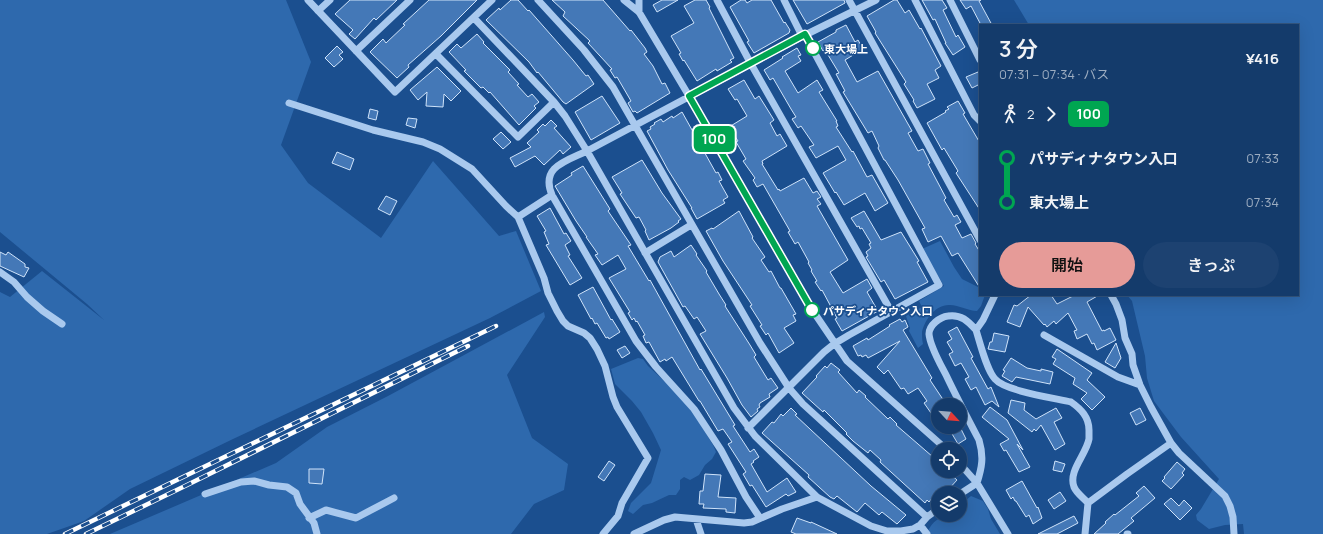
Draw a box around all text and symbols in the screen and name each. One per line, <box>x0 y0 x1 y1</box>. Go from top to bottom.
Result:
text: 3 分 <box>999 34 1038 64</box>
marker: 東大場上 <box>805 40 821 56</box>
place label: 東大場上 <box>824 41 868 56</box>
text: ¥416 <box>1246 48 1279 69</box>
text: 07:31 – 07:34 · バス <box>999 65 1109 83</box>
icon: walk <box>999 103 1021 125</box>
icon: forward <box>1040 103 1062 125</box>
text: 100 <box>1076 104 1101 123</box>
text: 2 <box>1027 105 1034 123</box>
line badge: 100 <box>691 126 737 152</box>
text: 100 <box>702 129 726 148</box>
text: パサディナタウン入口 <box>1029 148 1178 169</box>
text: 07:33 <box>1246 149 1279 167</box>
text: 東大場上 <box>1029 192 1089 213</box>
text: 07:34 <box>1246 193 1279 211</box>
button: 開始 <box>999 242 1135 288</box>
button: きっぷ <box>1143 242 1279 288</box>
marker: パサディナタウン入口 <box>804 302 820 318</box>
place label: パサディナタウン入口 <box>823 303 932 318</box>
north arrow <box>931 398 967 434</box>
map controls <box>931 398 967 522</box>
button: locate <box>931 442 967 478</box>
button: layers <box>931 486 967 522</box>

